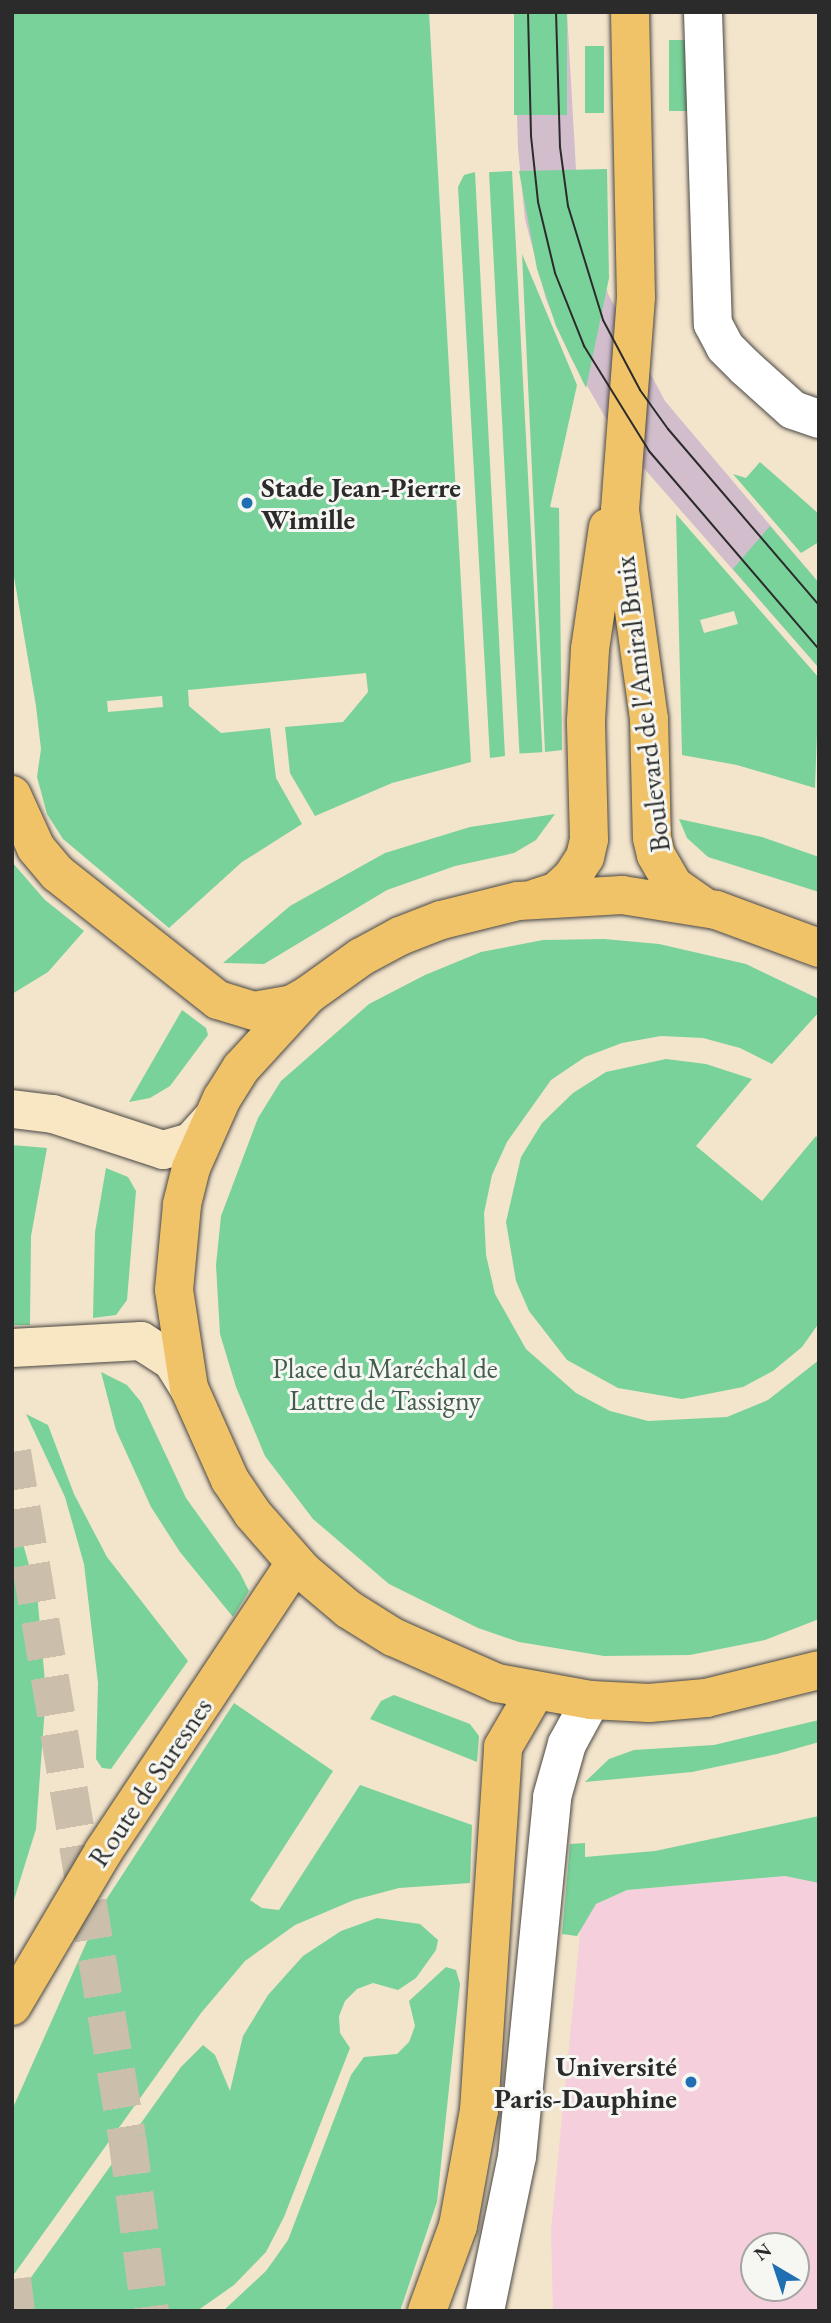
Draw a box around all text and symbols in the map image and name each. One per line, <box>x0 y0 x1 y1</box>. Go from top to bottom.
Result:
place label: Stade Jean-Pierre Wimille <box>261 470 461 536</box>
marker: Stade Jean-Pierre Wimille <box>239 495 255 511</box>
street label: Boulevard de l'Amiral Bruix <box>607 554 677 854</box>
park label: Place du Maréchal de Lattre de Tassigny <box>272 1351 498 1417</box>
street label: Route de Suresnes <box>81 1691 219 1873</box>
place label: Université Paris-Dauphine <box>494 2049 677 2115</box>
marker: Université Paris-Dauphine <box>683 2074 699 2090</box>
north arrow <box>740 2232 810 2302</box>
text: N <box>749 2237 777 2266</box>

